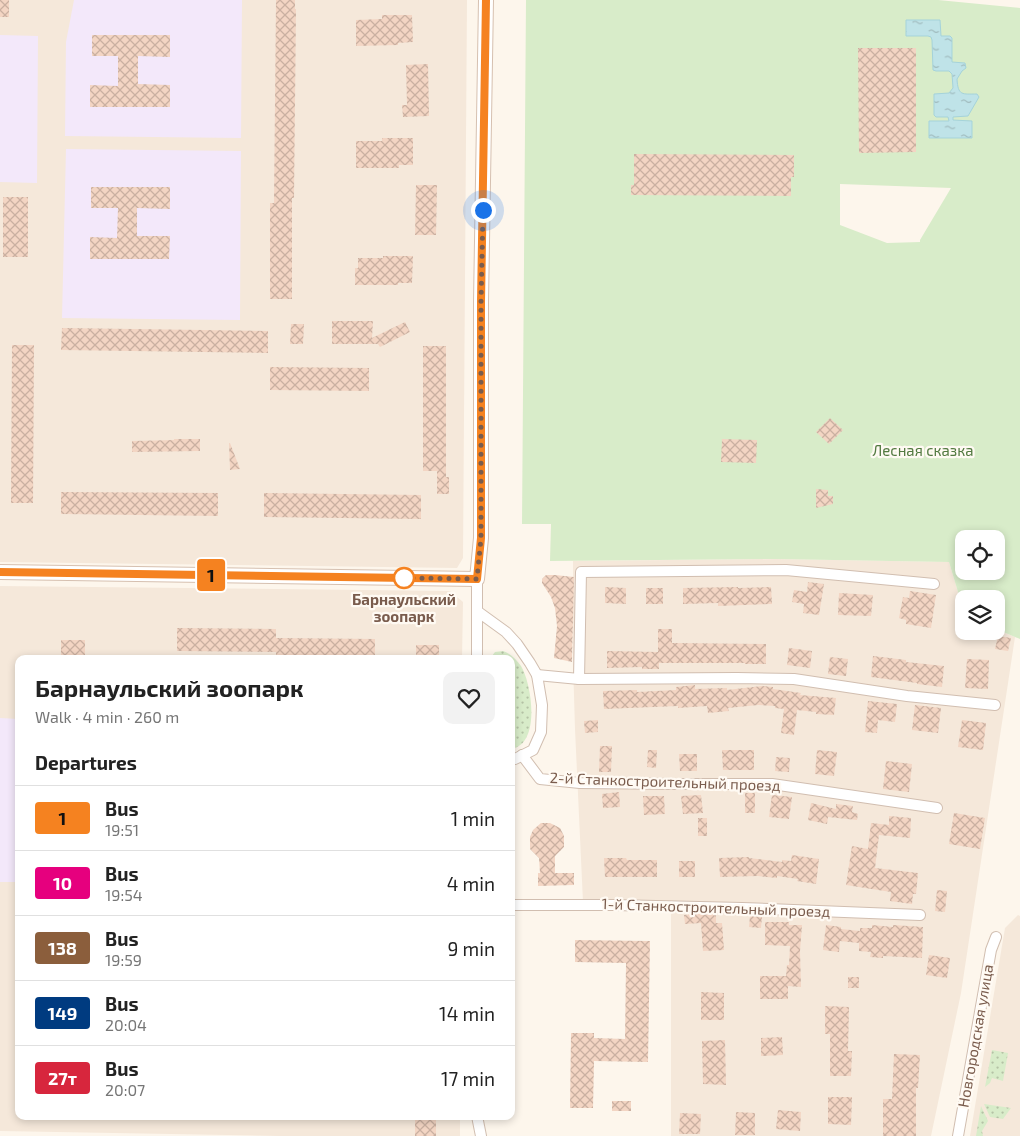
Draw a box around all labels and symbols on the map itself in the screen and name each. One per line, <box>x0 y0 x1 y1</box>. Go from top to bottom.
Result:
your location <box>471 198 496 223</box>
park label: Лесная сказка <box>872 441 974 459</box>
line badge: 1 <box>195 559 227 591</box>
marker: Барнаульский зоопарк <box>393 567 415 589</box>
place label: Барнаульский зоопарк <box>352 590 456 625</box>
street label: 2-й Станкостроительный проезд <box>549 768 781 794</box>
street label: 1-й Станкостроительный проезд <box>602 894 831 920</box>
street label: Новгородская улица <box>954 963 997 1109</box>

